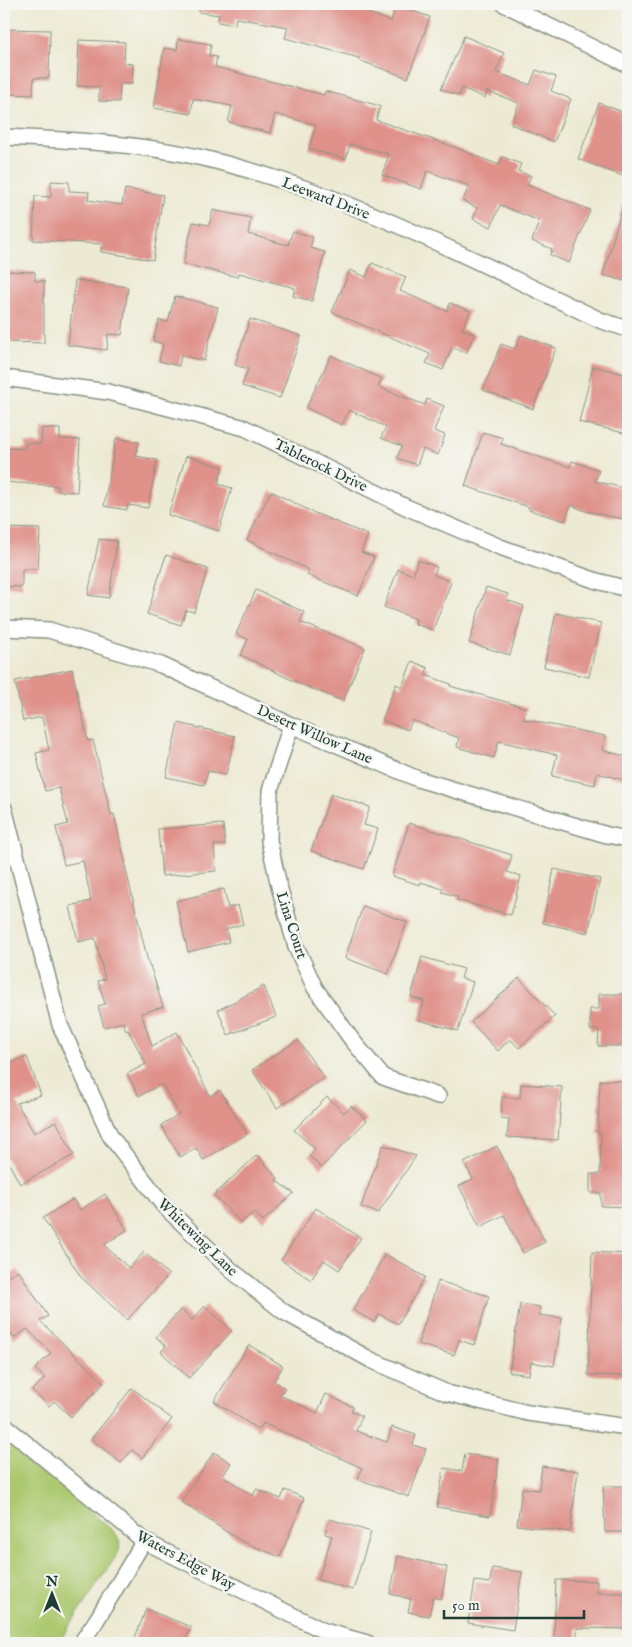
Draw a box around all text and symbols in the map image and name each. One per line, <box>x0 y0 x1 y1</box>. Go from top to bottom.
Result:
street label: Leeward Drive <box>279 173 373 224</box>
street label: Tablerock Drive <box>271 435 371 496</box>
street label: Desert Willow Lane <box>254 700 376 769</box>
street label: Lina Court <box>272 889 311 961</box>
street label: Whitewing Lane <box>154 1194 242 1280</box>
street label: Waters Edge Way <box>133 1526 239 1595</box>
north arrow <box>28 1570 78 1620</box>
text: N <box>45 1573 58 1591</box>
scale bar <box>444 1587 584 1619</box>
text: 50 m <box>452 1596 480 1615</box>

